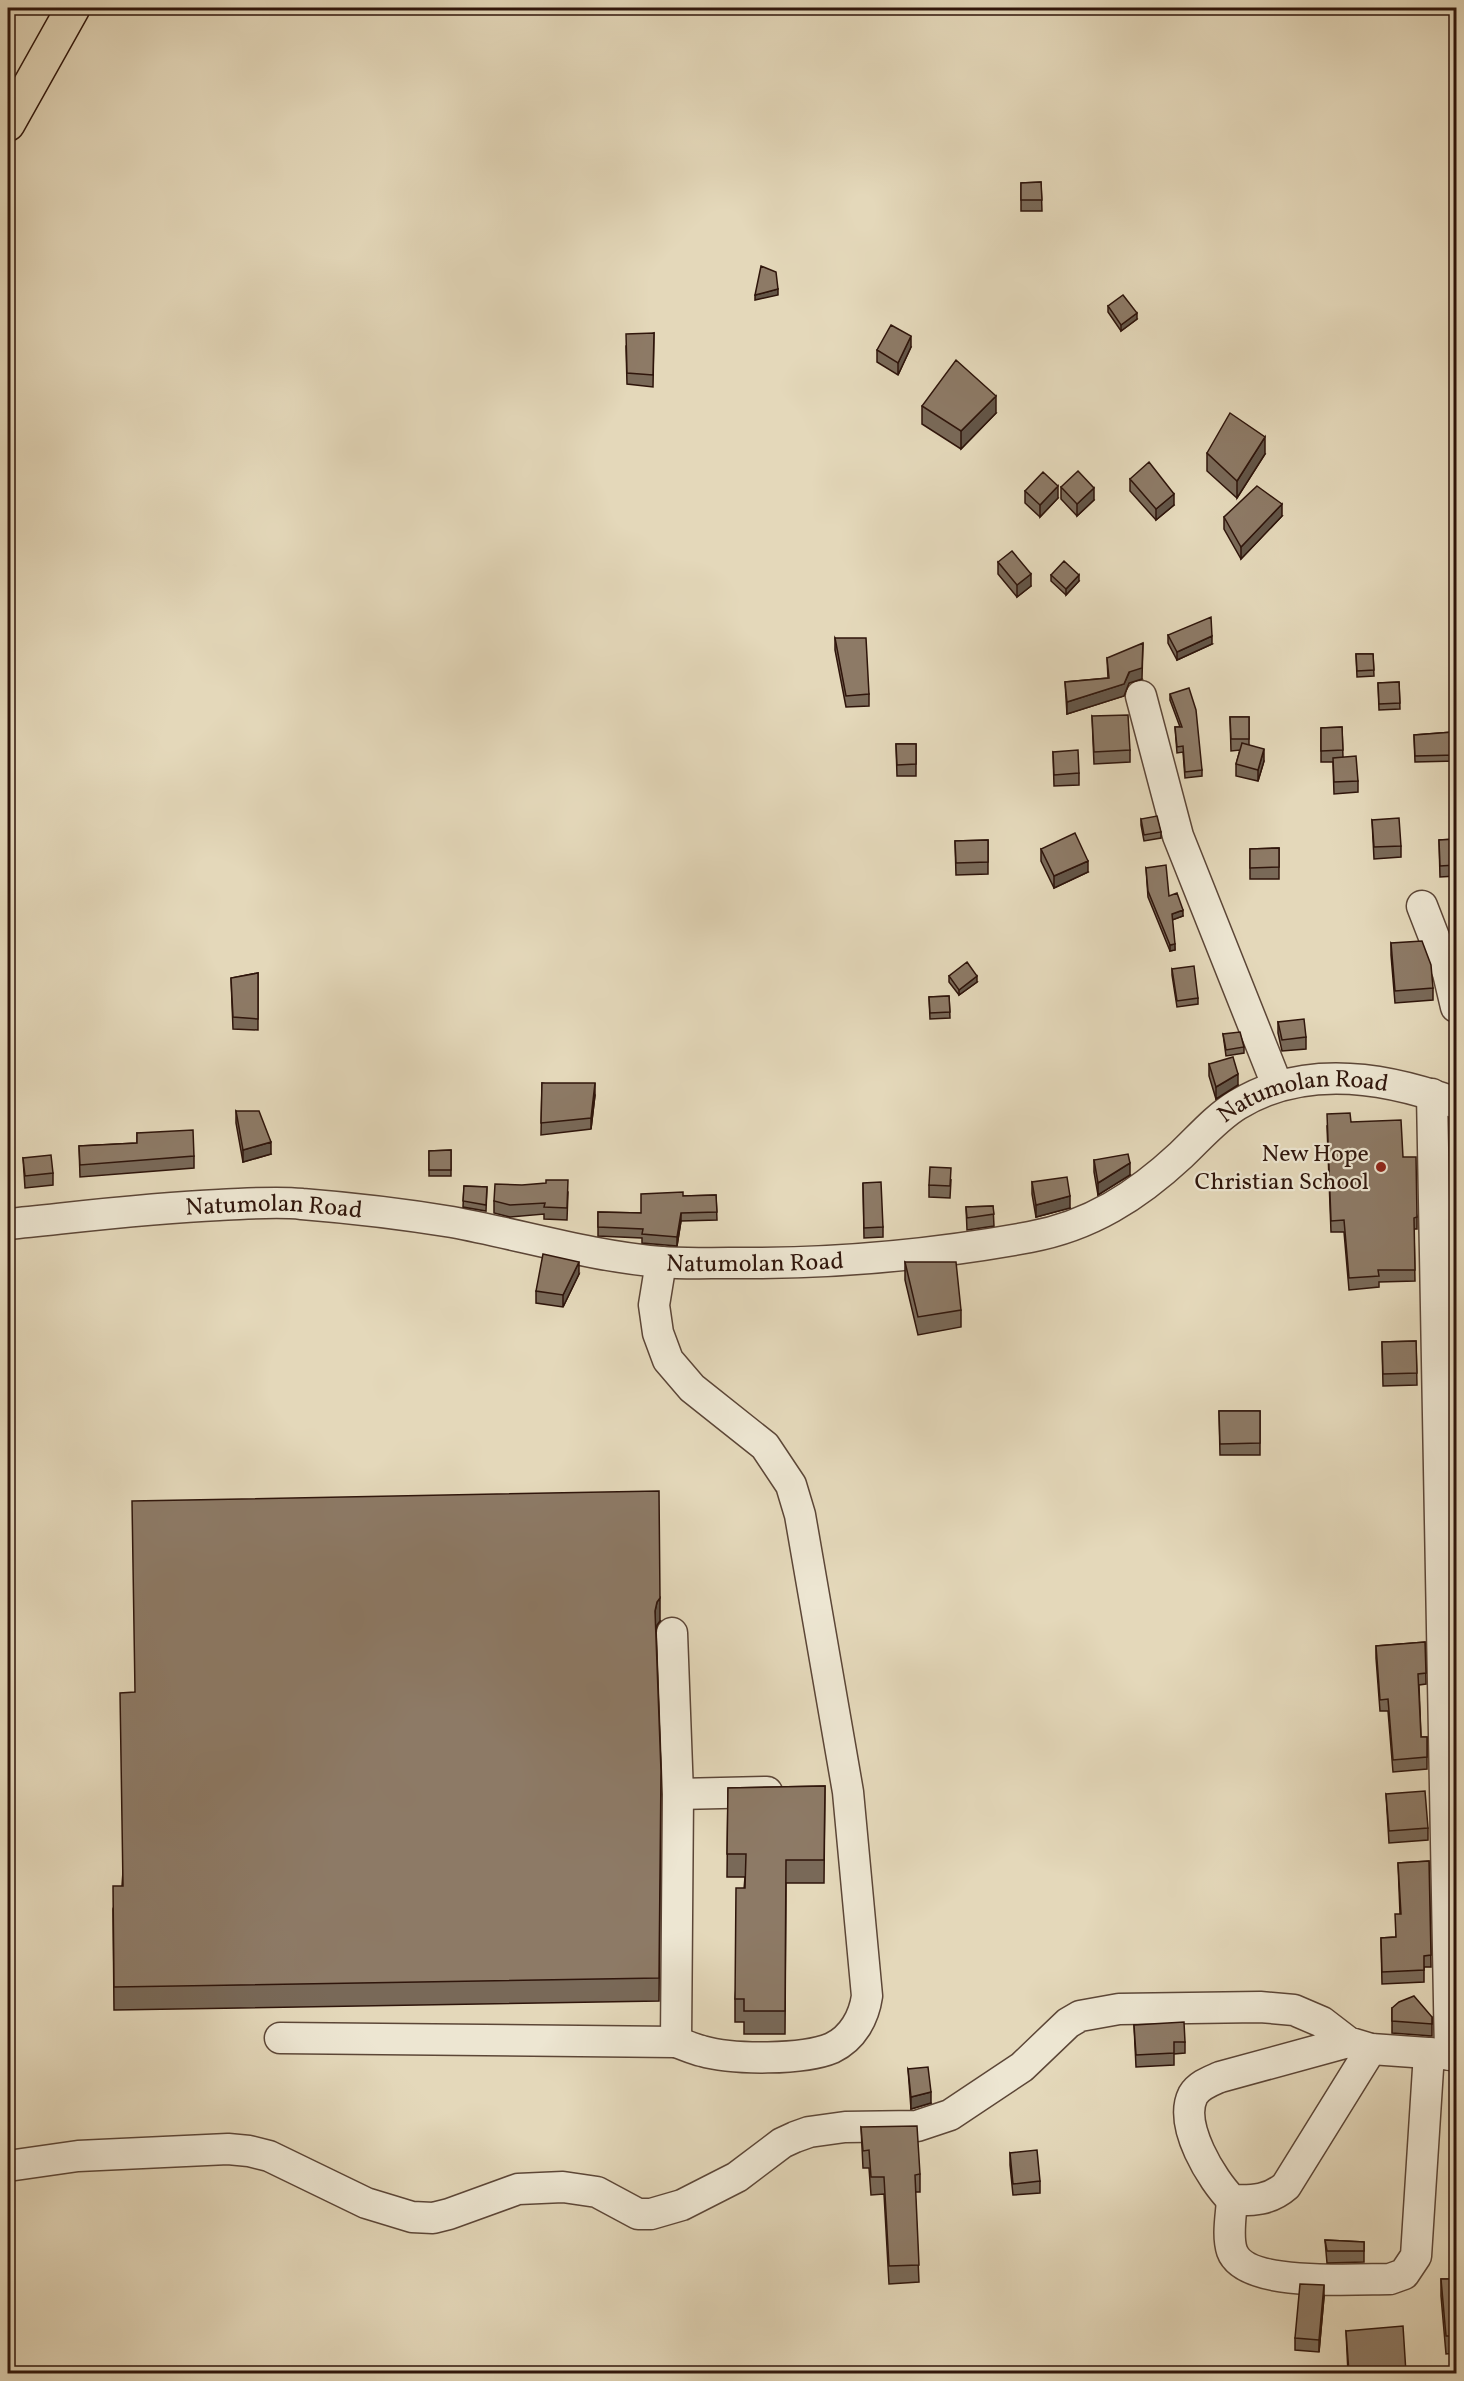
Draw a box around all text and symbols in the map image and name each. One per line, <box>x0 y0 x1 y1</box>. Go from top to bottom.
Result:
street label: Natumolan Road <box>1211 1063 1391 1132</box>
place label: New Hope Christian School <box>1195 1138 1369 1200</box>
marker: New Hope Christian School <box>1374 1160 1388 1174</box>
street label: Natumolan Road <box>184 1188 364 1229</box>
street label: Natumolan Road <box>665 1245 845 1282</box>

